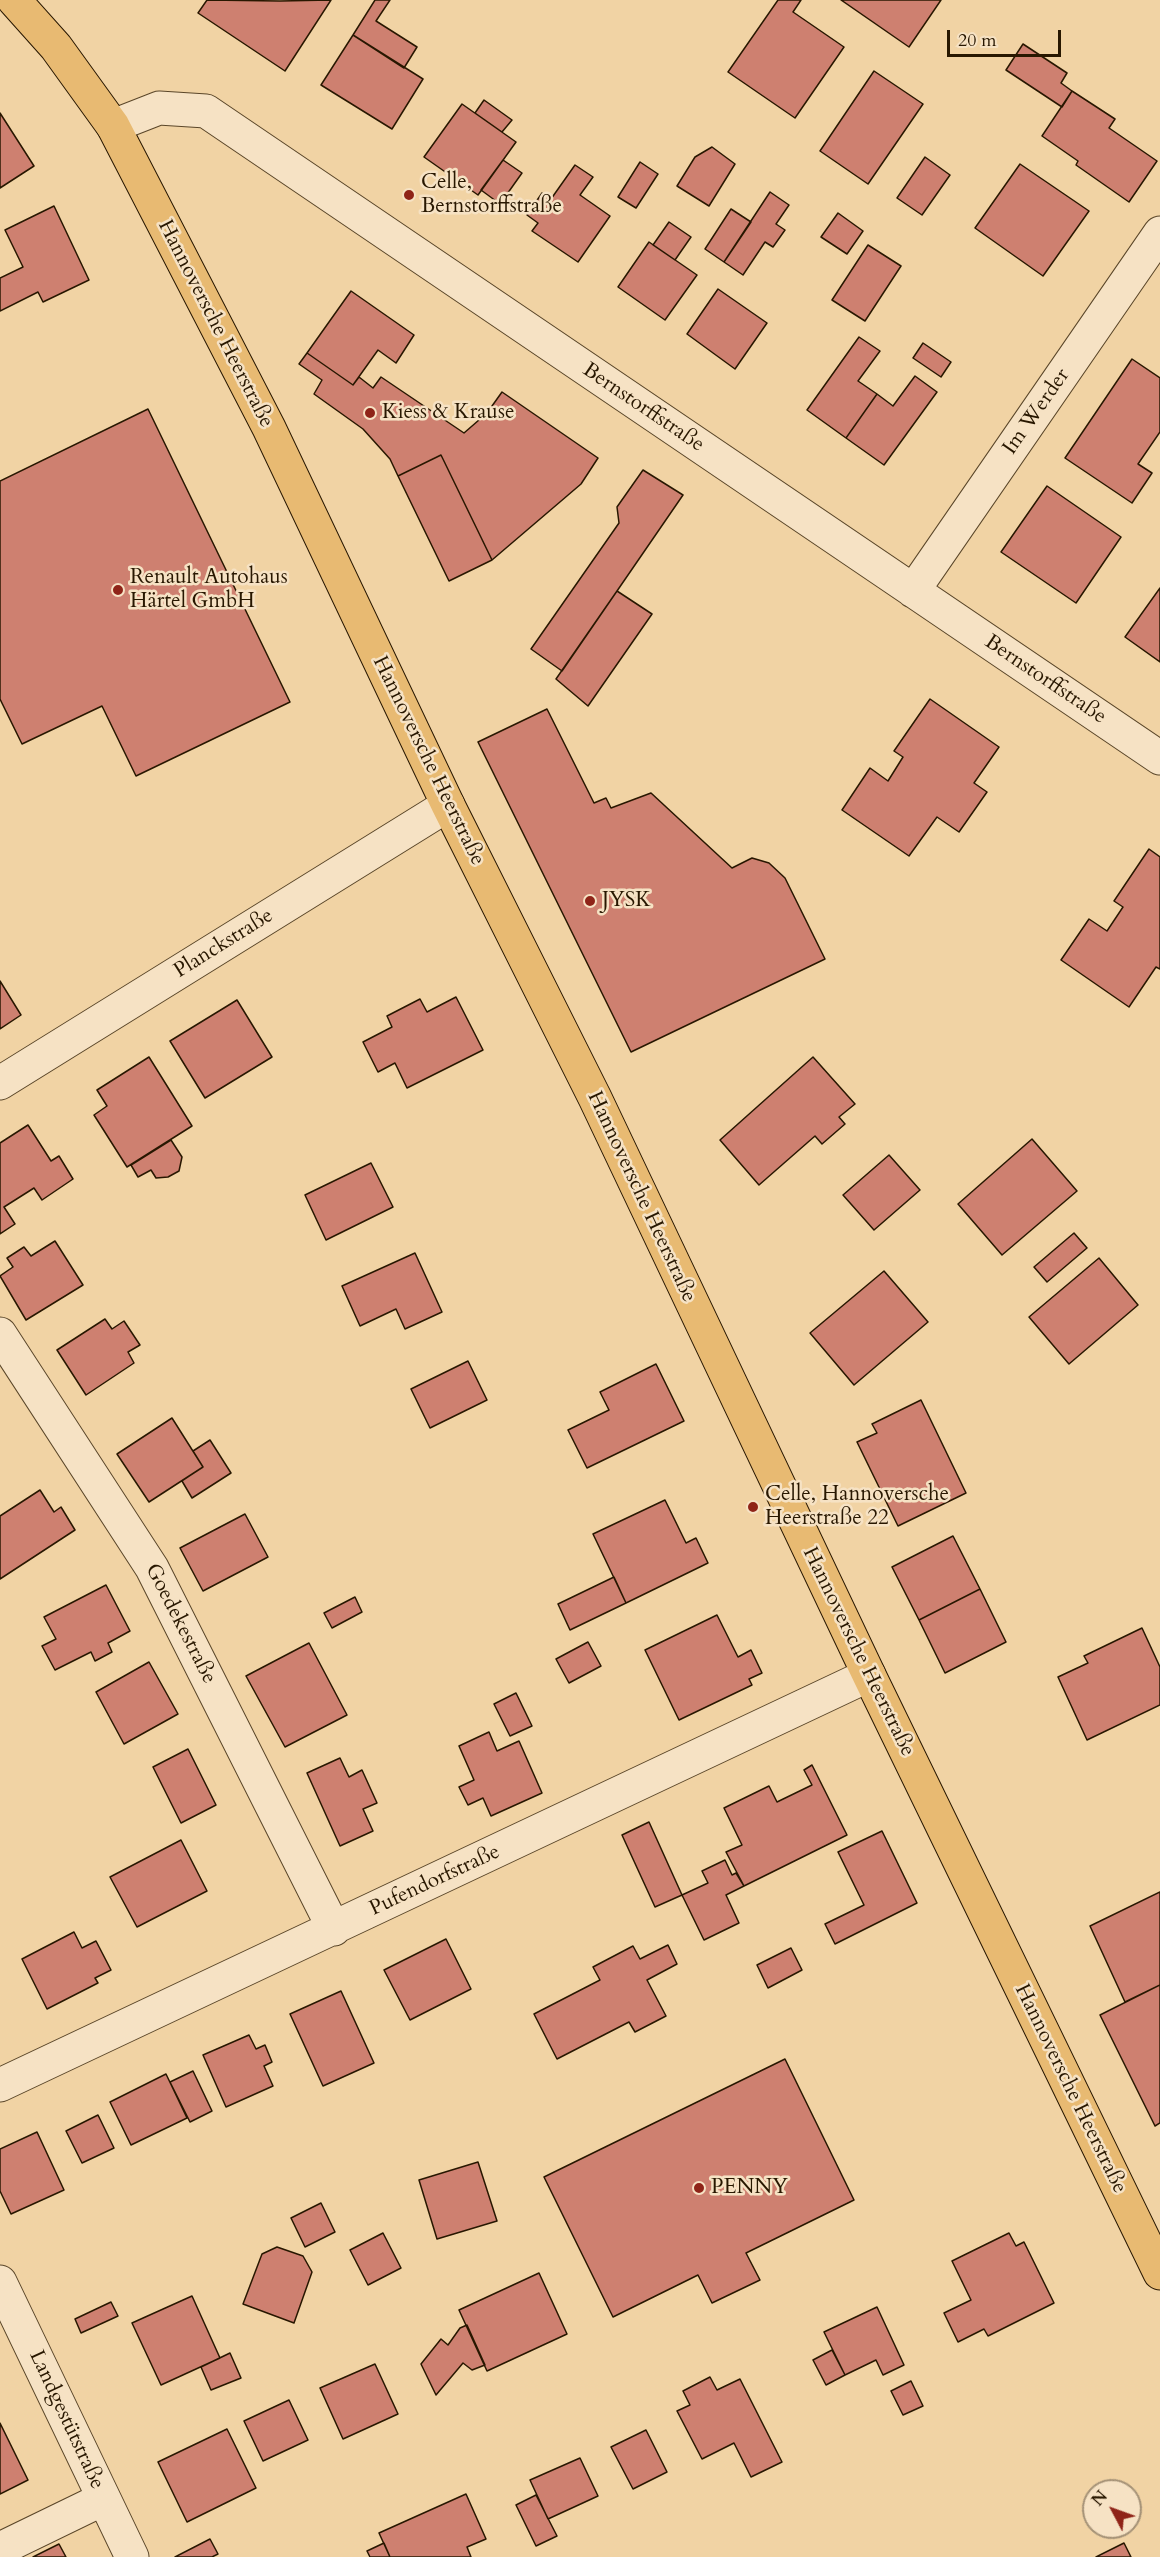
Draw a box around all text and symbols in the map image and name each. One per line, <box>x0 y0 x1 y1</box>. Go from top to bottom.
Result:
scale bar <box>950 18 1064 56</box>
text: 20 m <box>958 28 997 53</box>
place label: Celle, Bernstorffstraße <box>421 170 562 220</box>
marker: Celle, Bernstorffstraße <box>402 188 416 202</box>
street label: Hannoversche Heerstraße <box>152 216 278 432</box>
street label: Bernstorffstraße <box>577 358 709 458</box>
street label: Im Werder <box>998 364 1076 460</box>
place label: Kiess & Krause <box>382 400 514 426</box>
marker: Kiess & Krause <box>363 406 377 420</box>
place label: Renault Autohaus Härtel GmbH <box>130 565 288 615</box>
marker: Renault Autohaus Härtel GmbH <box>111 583 125 597</box>
street label: Bernstorffstraße <box>979 630 1111 730</box>
street label: Hannoversche Heerstraße <box>366 652 490 870</box>
place label: JYSK <box>602 888 651 914</box>
marker: JYSK <box>583 894 597 908</box>
street label: Planckstraße <box>170 904 278 984</box>
street label: Hannoversche Heerstraße <box>581 1088 701 1306</box>
place label: Celle, Hannoversche Heerstraße 22 <box>765 1482 949 1532</box>
marker: Celle, Hannoversche Heerstraße 22 <box>746 1500 760 1514</box>
street label: Hannoversche Heerstraße <box>796 1543 920 1761</box>
street label: Goedekestraße <box>139 1560 221 1688</box>
street label: Pufendorfstraße <box>366 1840 504 1922</box>
street label: Hannoversche Heerstraße <box>1008 1980 1132 2198</box>
place label: PENNY <box>711 2175 788 2201</box>
marker: PENNY <box>692 2181 706 2195</box>
street label: Landgestütstraße <box>23 2347 109 2493</box>
north arrow <box>1082 2479 1142 2539</box>
text: N <box>1087 2486 1113 2511</box>

